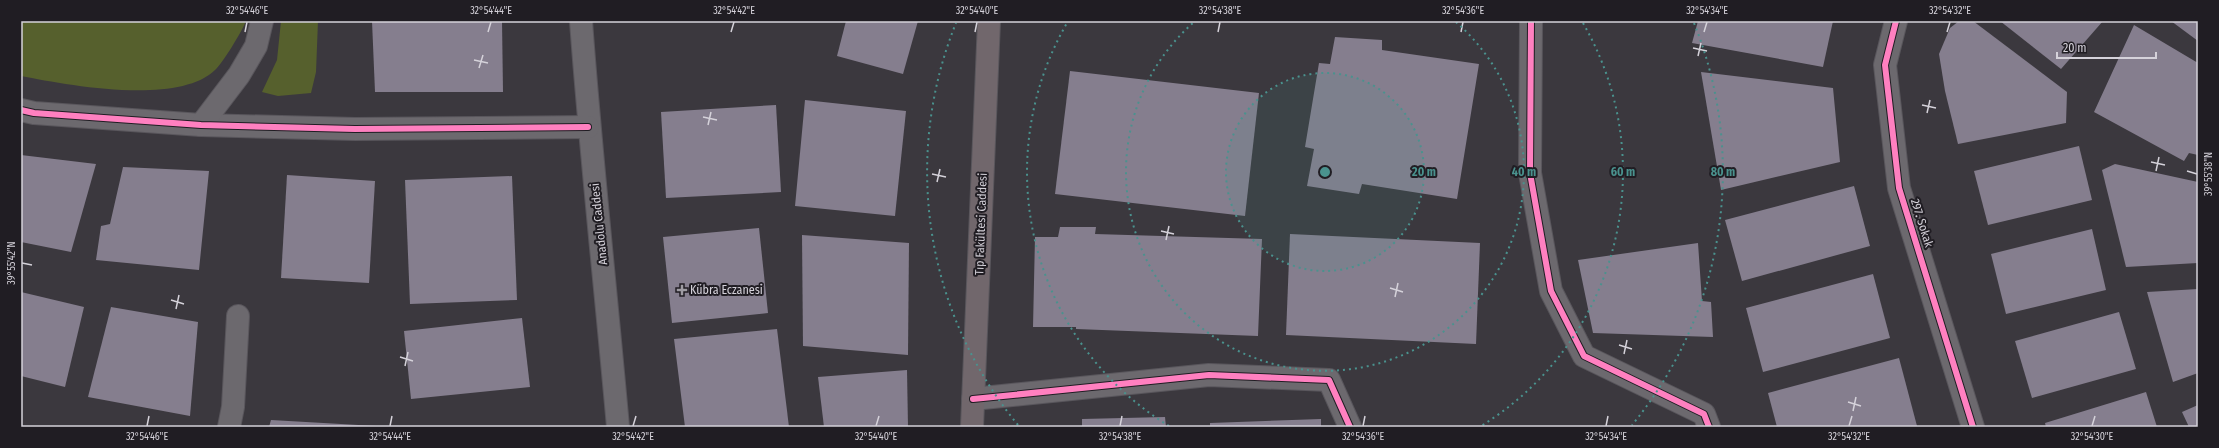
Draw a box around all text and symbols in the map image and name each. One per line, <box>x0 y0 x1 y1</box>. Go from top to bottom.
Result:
text: 32°54'46"E <box>226 5 268 17</box>
text: 32°54'44"E <box>470 5 512 17</box>
text: 32°54'42"E <box>713 5 755 17</box>
text: 32°54'40"E <box>956 5 999 17</box>
text: 32°54'38"E <box>1199 5 1241 17</box>
text: 32°54'36"E <box>1442 5 1484 17</box>
text: 32°54'34"E <box>1686 5 1728 17</box>
text: 32°54'32"E <box>1929 5 1971 17</box>
scale bar <box>2057 34 2156 60</box>
text: 20 m <box>2063 41 2087 55</box>
text: 39°55'38"N <box>2203 152 2215 196</box>
centre of rings <box>1318 165 1332 179</box>
text: 20 m <box>1411 165 1436 179</box>
text: 40 m <box>1512 165 1536 179</box>
text: 60 m <box>1611 165 1635 179</box>
text: 80 m <box>1711 165 1735 179</box>
street label: Tıp Fakültesi Caddesi <box>972 173 990 275</box>
street label: Anadolu Caddesi <box>588 182 610 266</box>
street label: 297. Sokak <box>1908 197 1936 249</box>
text: 39°55'42"N <box>6 241 18 285</box>
place label: Kübra Eczanesi <box>690 283 763 297</box>
marker: Kübra Eczanesi <box>677 285 687 295</box>
text: 32°54'46"E <box>126 431 168 443</box>
text: 32°54'44"E <box>369 431 411 443</box>
text: 32°54'42"E <box>612 431 654 443</box>
text: 32°54'40"E <box>855 431 898 443</box>
text: 32°54'38"E <box>1099 431 1141 443</box>
text: 32°54'36"E <box>1342 431 1384 443</box>
text: 32°54'34"E <box>1585 431 1627 443</box>
text: 32°54'32"E <box>1828 431 1870 443</box>
text: 32°54'30"E <box>2071 431 2114 443</box>

